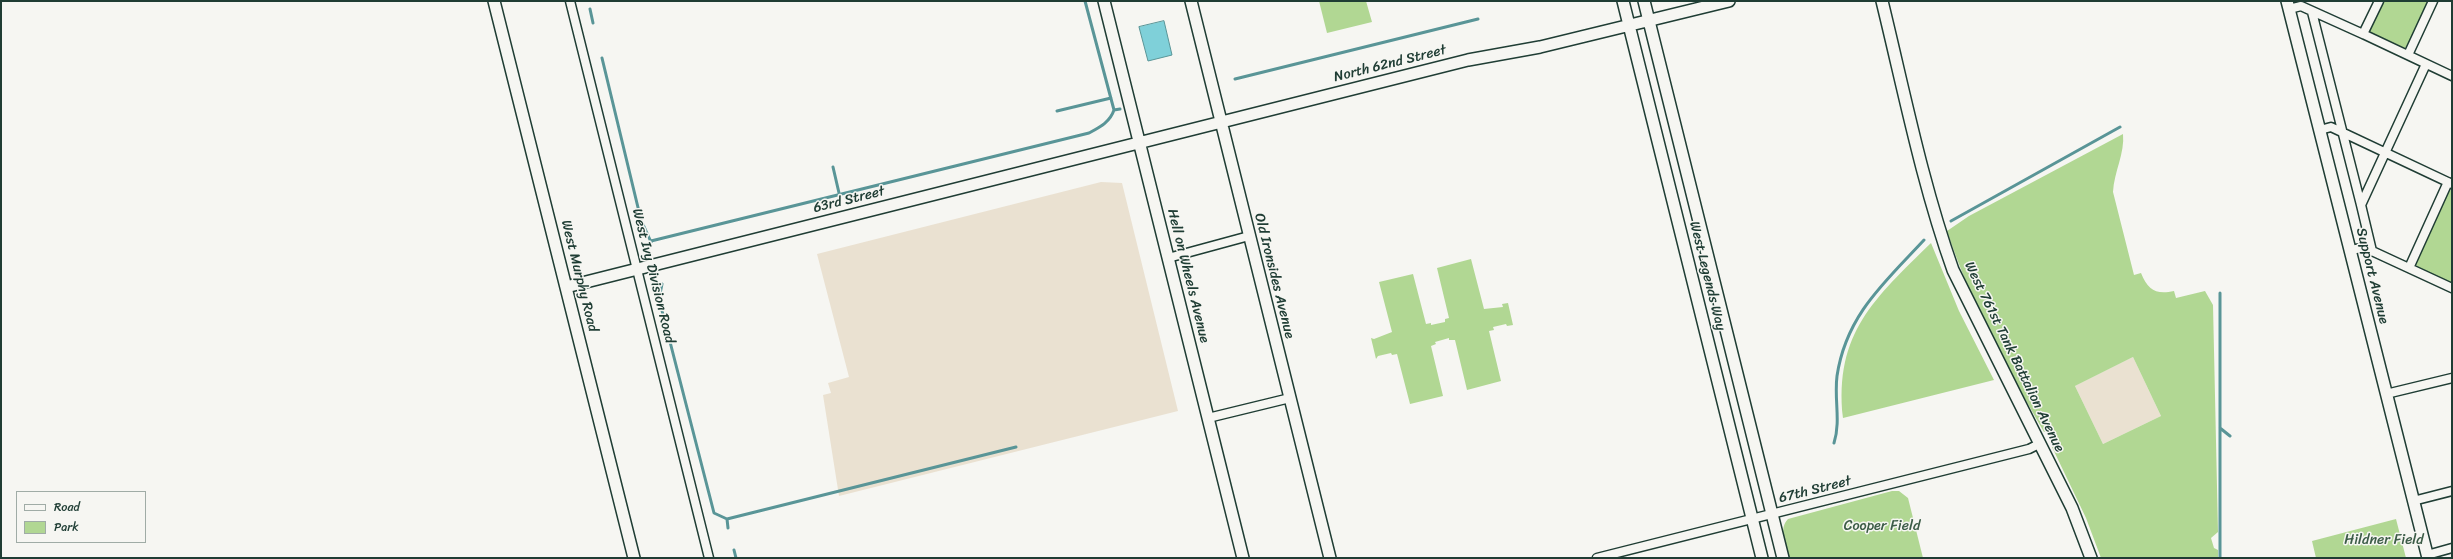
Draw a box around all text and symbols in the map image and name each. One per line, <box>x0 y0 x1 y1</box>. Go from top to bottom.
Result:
street label: North 62nd Street <box>1332 42 1448 86</box>
street label: 63rd Street <box>812 183 886 217</box>
street label: West Ivy Division Road <box>628 207 678 345</box>
street label: Hell on Wheels Avenue <box>1163 207 1213 345</box>
street label: Old Ironsides Avenue <box>1250 212 1298 340</box>
street label: West Murphy Road <box>557 218 601 334</box>
street label: West Legends Way <box>1685 220 1729 332</box>
street label: Support Avenue <box>2352 226 2392 326</box>
street label: West 761st Tank Battalion Avenue <box>1960 259 2068 455</box>
street label: 67th Street <box>1777 473 1853 507</box>
legend <box>16 491 146 543</box>
text: Road <box>54 496 80 518</box>
text: Park <box>54 516 79 538</box>
park label: Cooper Field <box>1844 518 1920 534</box>
park label: Hildner Field <box>2344 532 2424 548</box>

